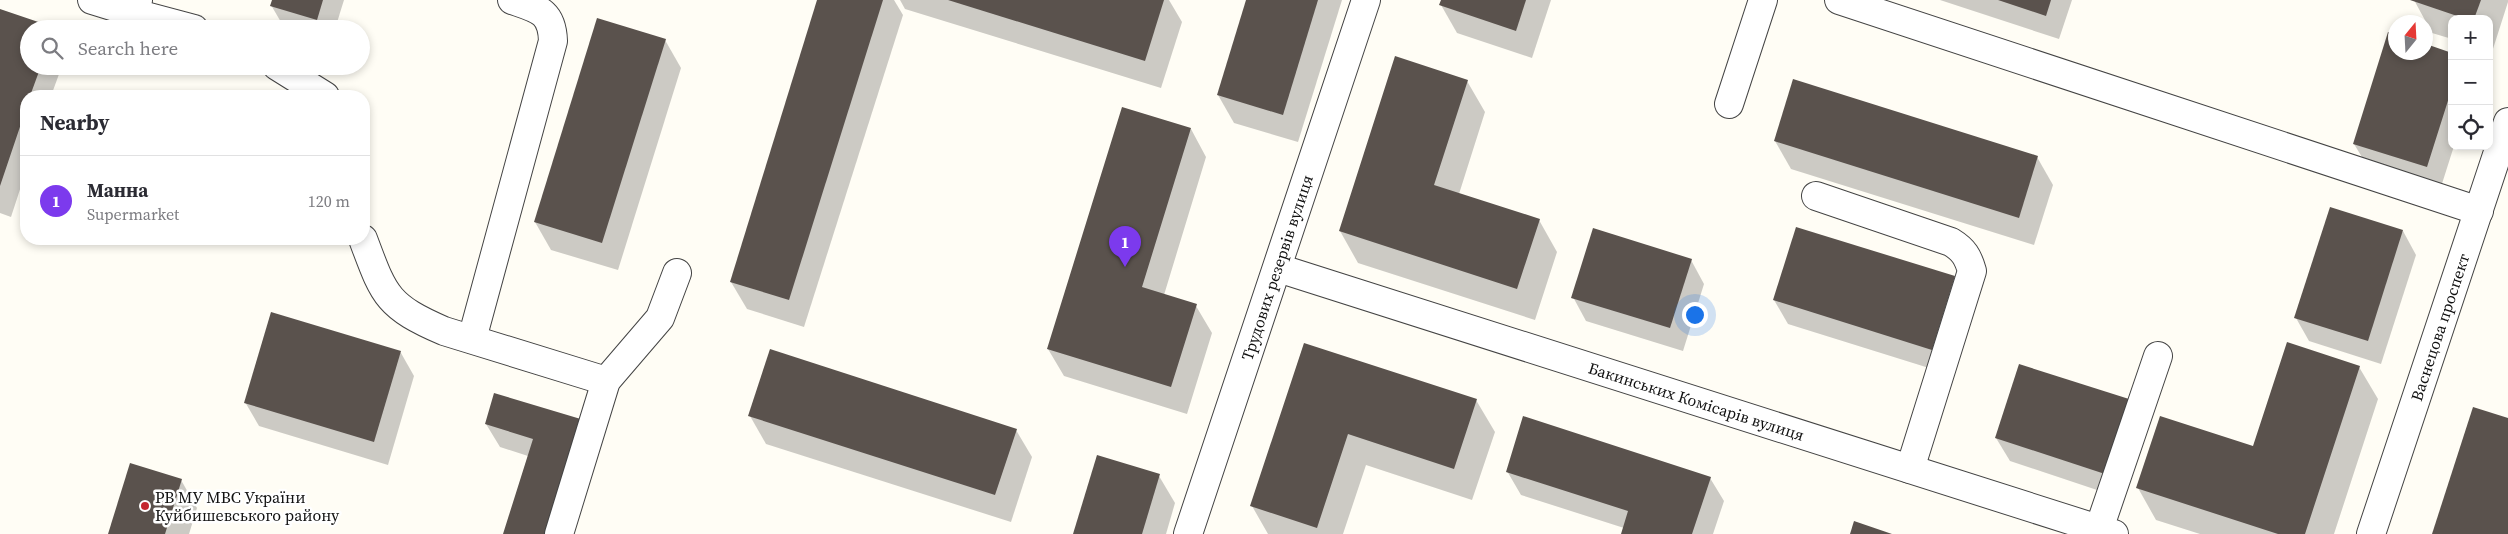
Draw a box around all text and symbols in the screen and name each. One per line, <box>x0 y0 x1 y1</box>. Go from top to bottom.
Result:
north arrow <box>2388 15 2433 60</box>
map controls <box>2448 15 2493 150</box>
button: + <box>2448 15 2493 60</box>
search box <box>20 20 370 75</box>
icon: search <box>38 34 66 62</box>
text: Search here <box>78 35 178 61</box>
button: − <box>2448 60 2493 105</box>
button: locate <box>2448 105 2493 150</box>
text: Nearby <box>40 108 110 137</box>
street label: Трудових резервів вулиця <box>1236 172 1318 363</box>
text: Манна <box>87 177 148 203</box>
text: 1 <box>52 190 60 212</box>
text: 120 m <box>308 190 350 212</box>
text: Supermarket <box>87 203 179 225</box>
pin: 1 <box>1109 226 1141 267</box>
street label: Васнецова проспект <box>2405 250 2475 404</box>
your location <box>1682 302 1708 328</box>
street label: Бакинських Комісарів вулиця <box>1586 356 1807 446</box>
place label: РВ МУ МВС України Куйбишевського району <box>155 486 340 526</box>
marker: РВ МУ МВС України Куйбишевського району <box>139 500 151 512</box>

